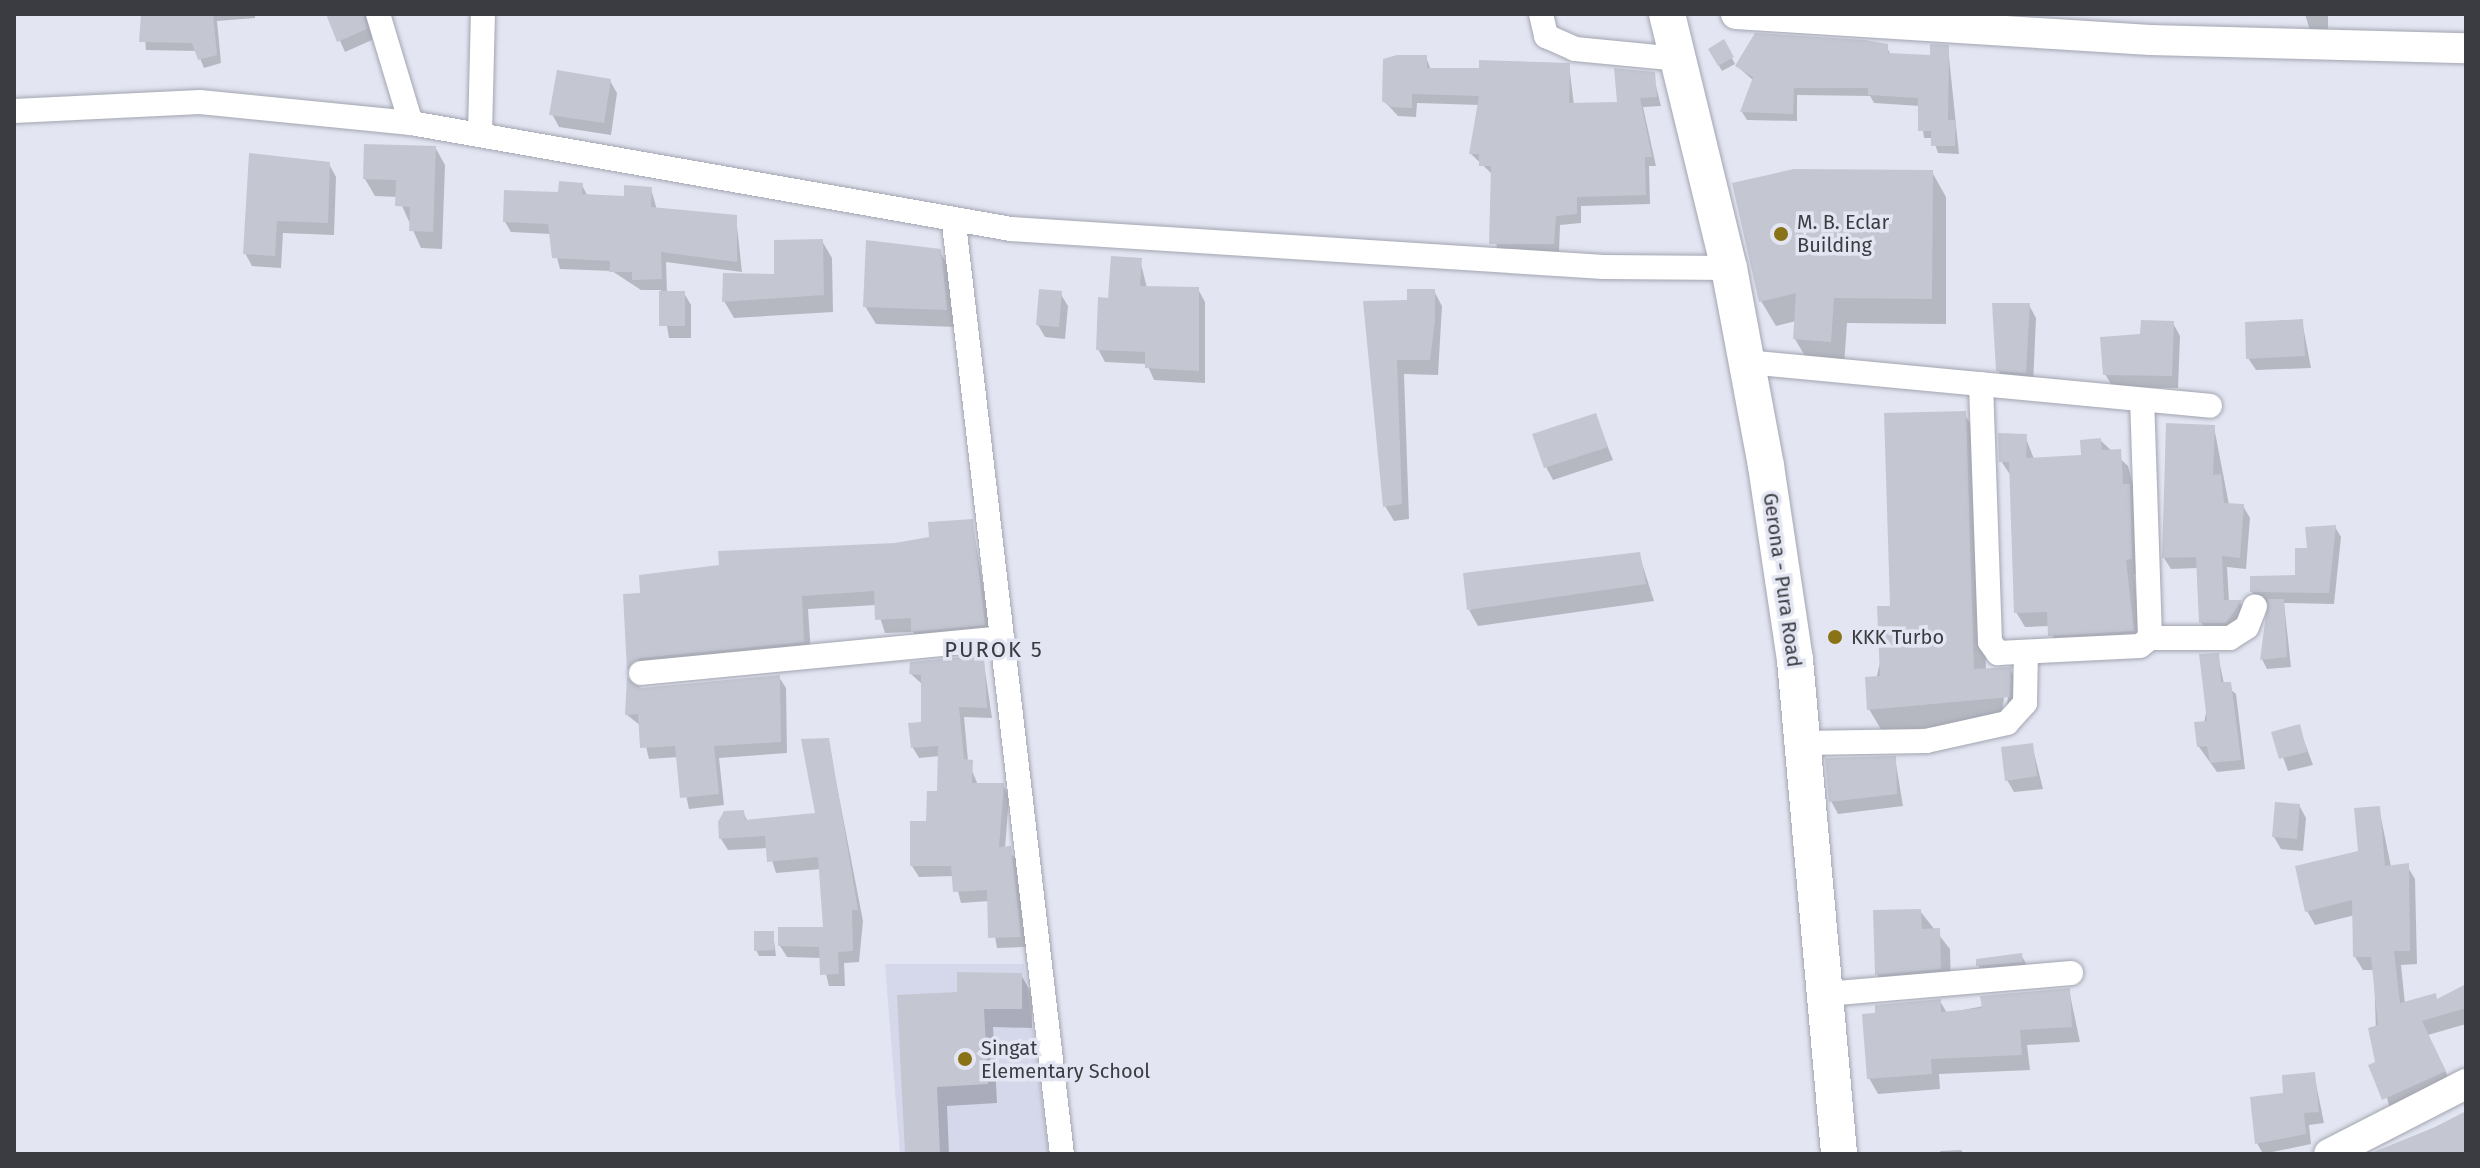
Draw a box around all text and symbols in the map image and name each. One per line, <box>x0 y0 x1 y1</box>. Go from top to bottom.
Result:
place label: M. B. Eclar Building <box>1797 210 1889 257</box>
marker: M. B. Eclar Building <box>1772 225 1790 243</box>
street label: Gerona - Pura Road <box>1758 491 1806 669</box>
place label: KKK Turbo <box>1851 625 1944 649</box>
marker: KKK Turbo <box>1826 628 1844 646</box>
district label: PUROK 5 <box>944 637 1044 663</box>
place label: Singat Elementary School <box>981 1036 1150 1083</box>
marker: Singat Elementary School <box>956 1050 974 1068</box>

